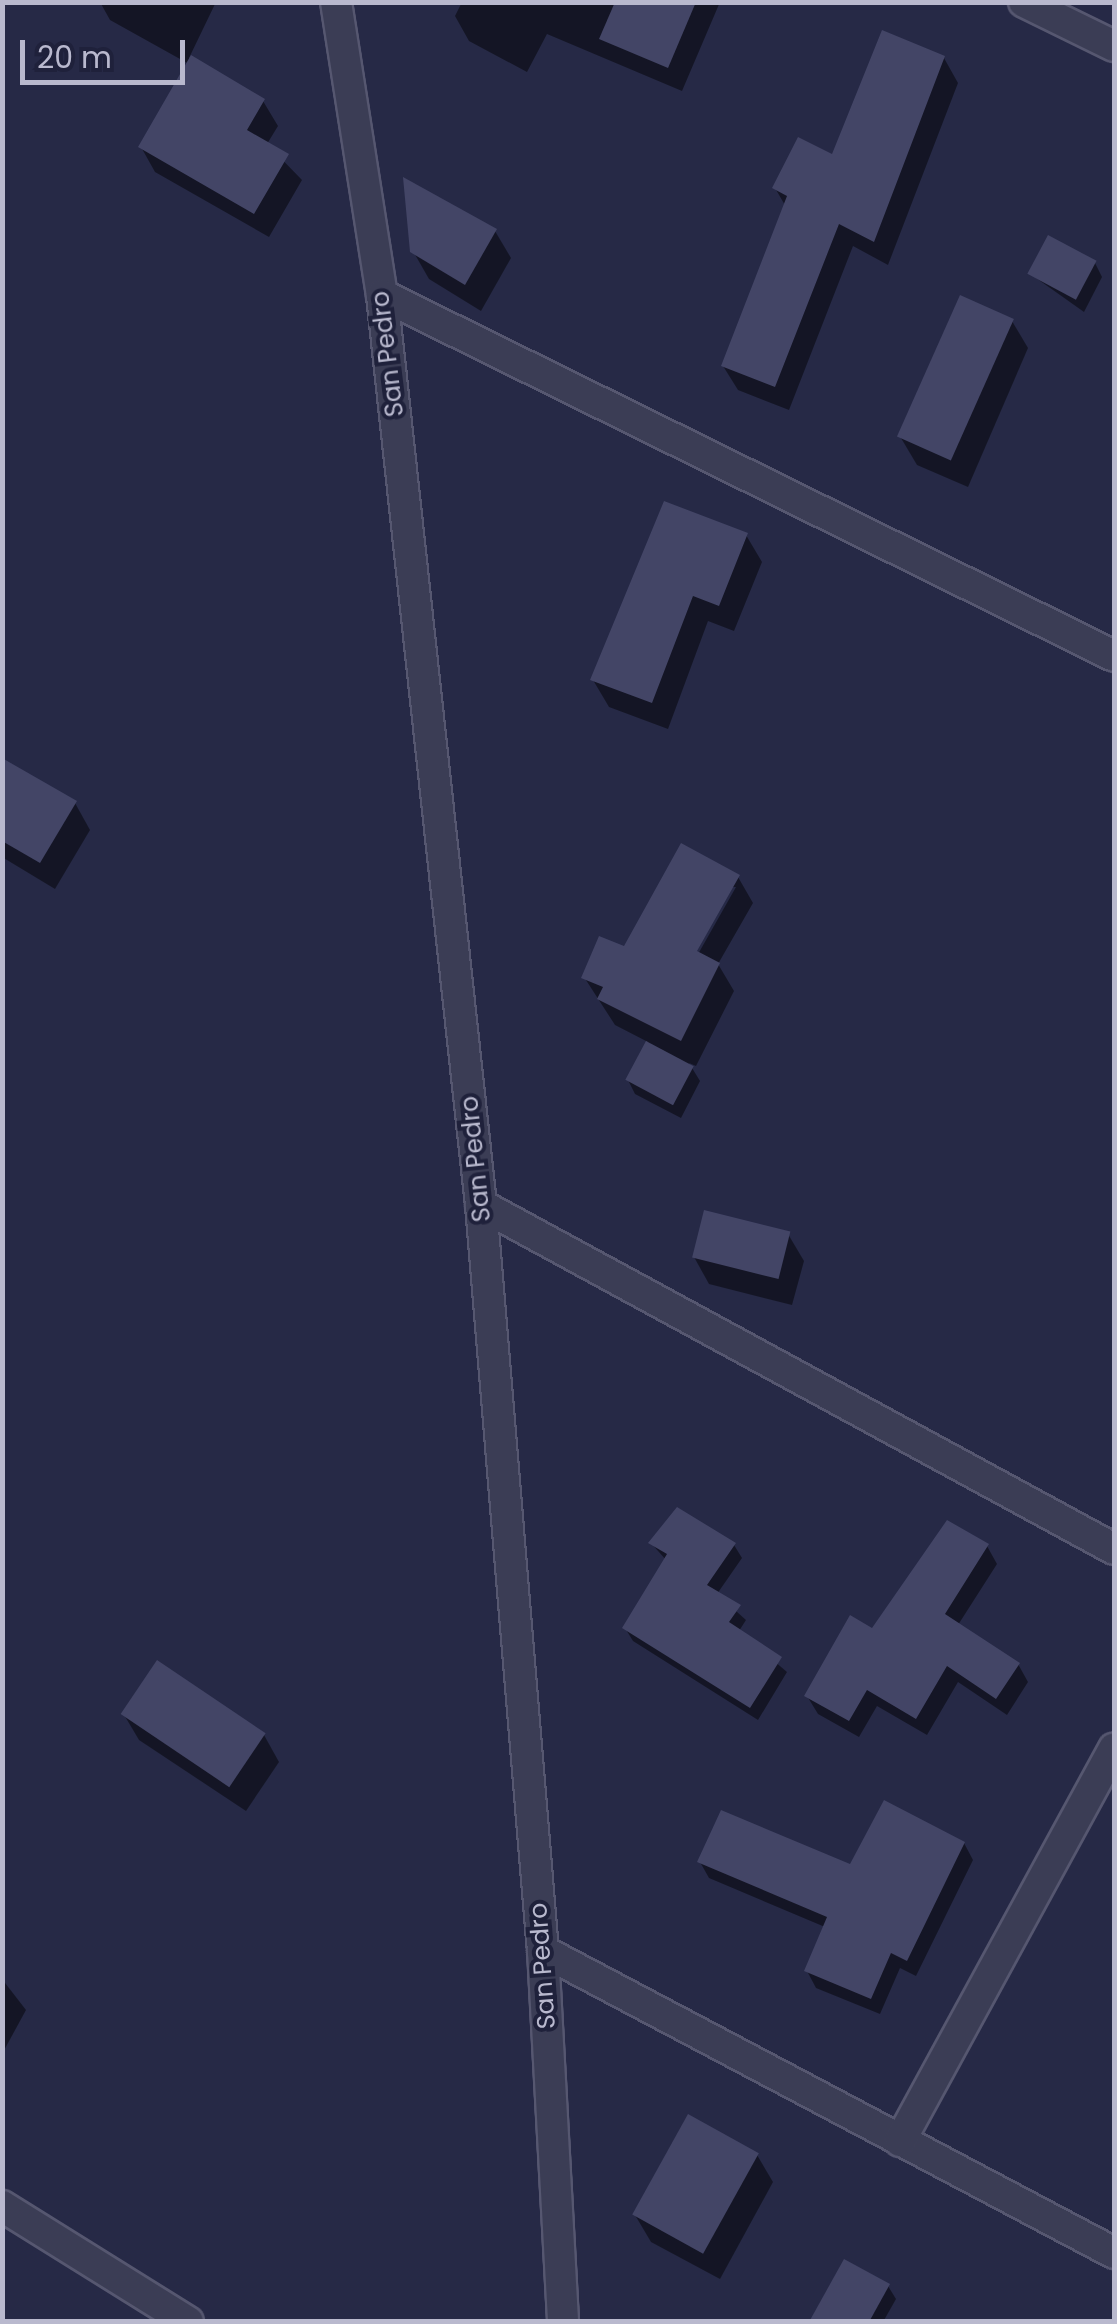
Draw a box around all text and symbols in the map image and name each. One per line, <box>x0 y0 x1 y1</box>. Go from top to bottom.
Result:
scale bar <box>25 20 190 82</box>
text: 20 m <box>37 36 112 79</box>
street label: San Pedro <box>365 289 411 419</box>
street label: San Pedro <box>454 1095 498 1223</box>
street label: San Pedro <box>524 1902 562 2030</box>

